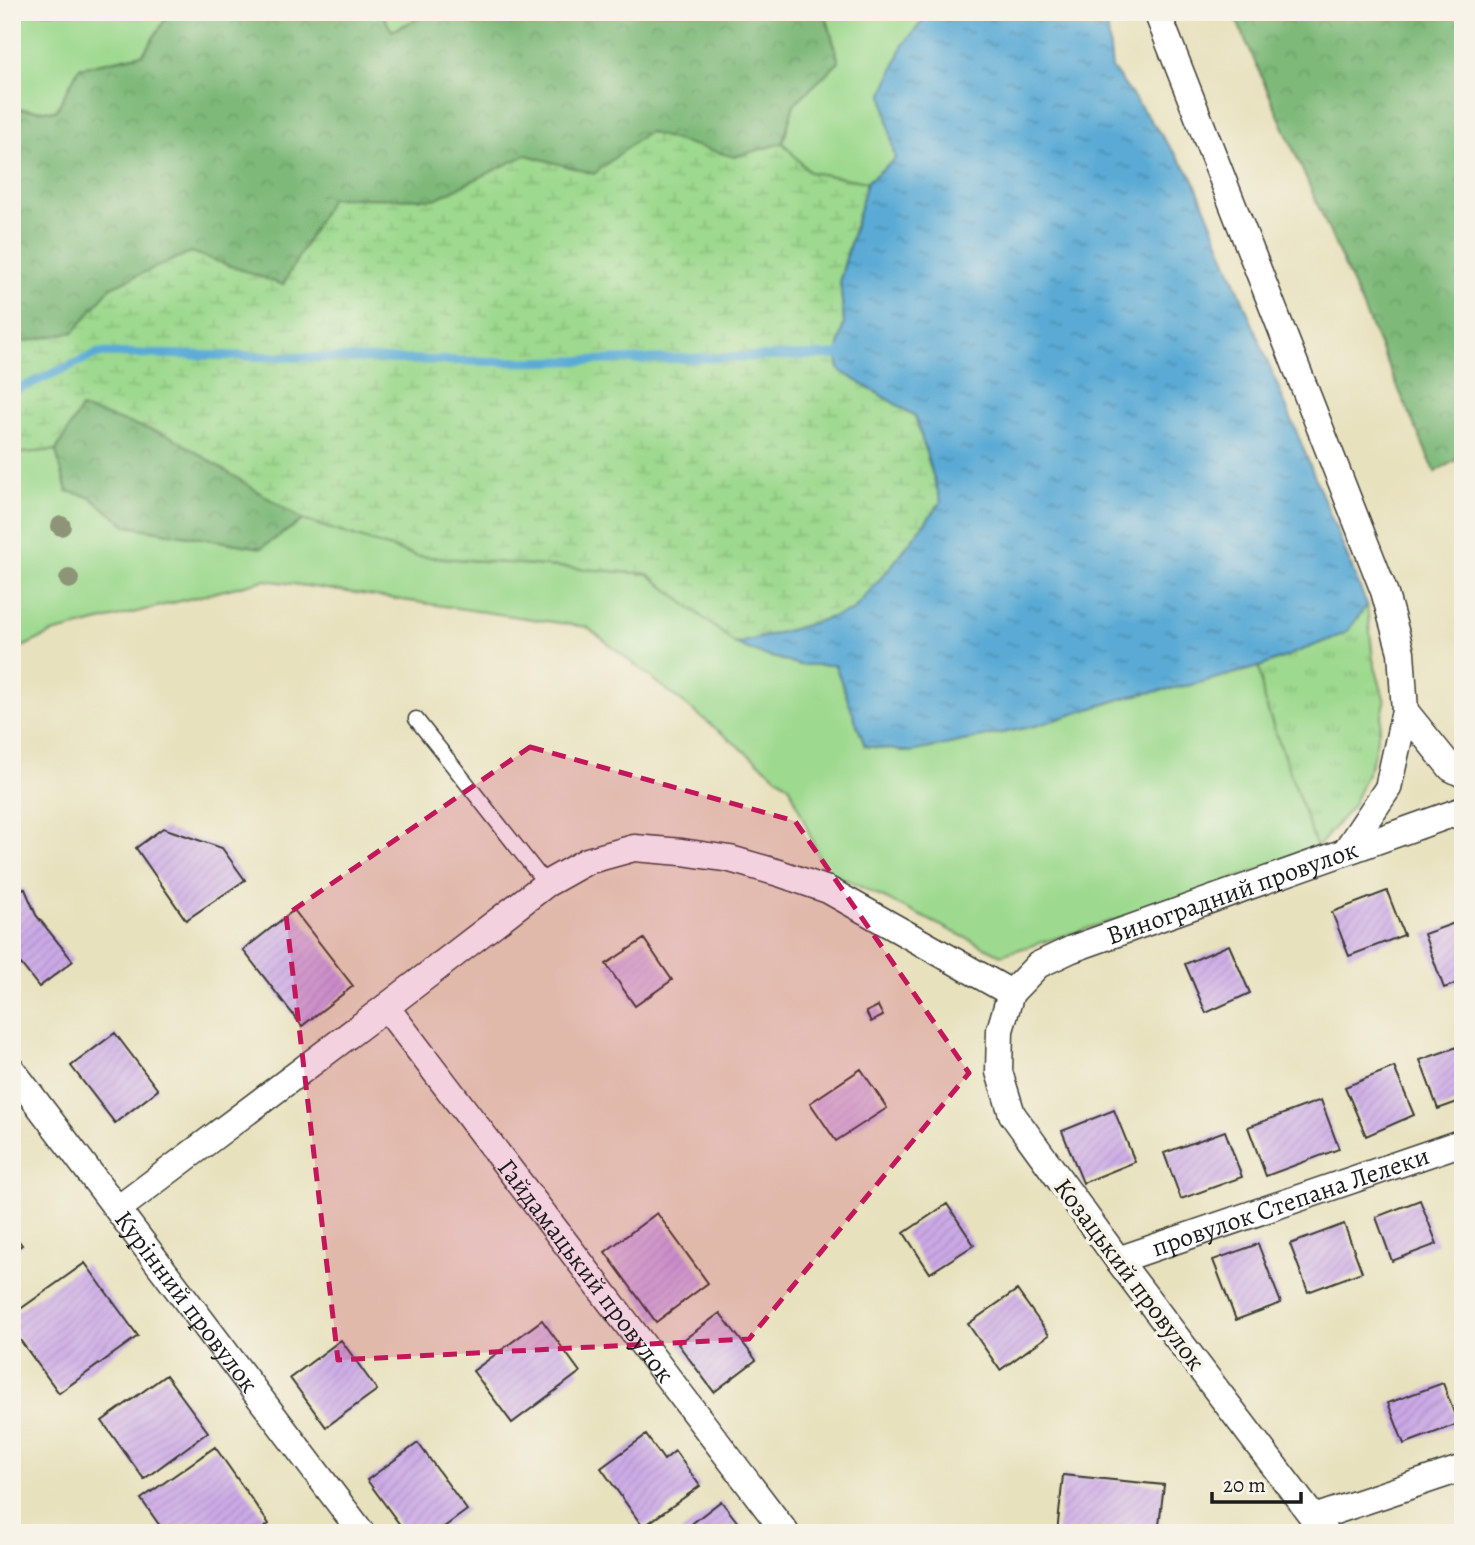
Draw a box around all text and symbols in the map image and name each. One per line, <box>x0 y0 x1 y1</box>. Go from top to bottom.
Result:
street label: Виноградний провулок <box>1102 832 1363 953</box>
street label: провулок Степана Лелеки <box>1147 1138 1434 1265</box>
street label: Гайдамацький провулок <box>489 1151 683 1390</box>
street label: Козацький провулок <box>1046 1171 1213 1378</box>
street label: Курінний провулок <box>106 1203 267 1400</box>
scale bar <box>1212 1461 1302 1505</box>
text: 20 m <box>1223 1471 1266 1499</box>

